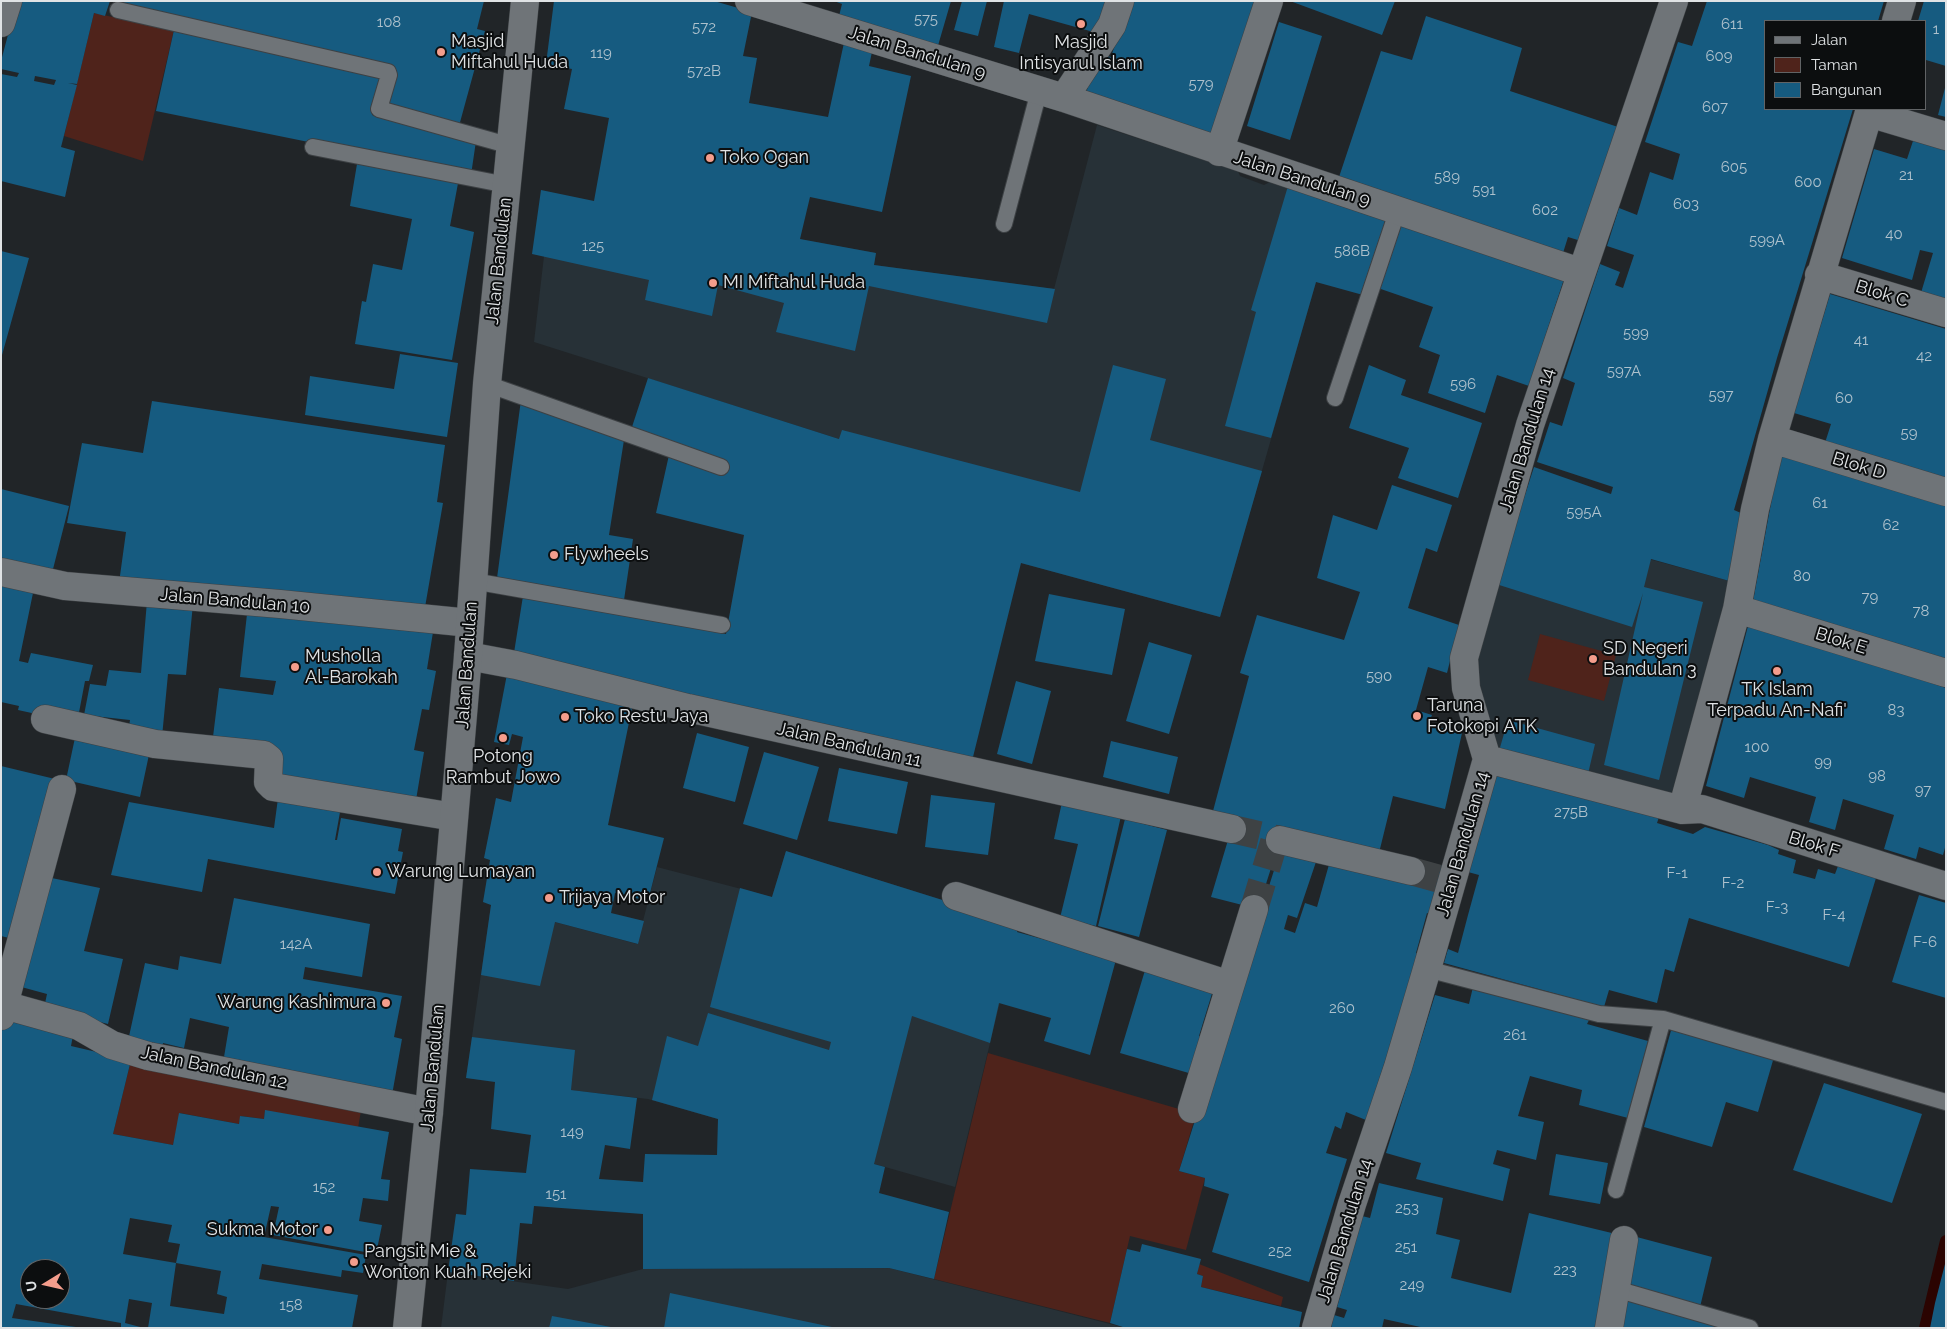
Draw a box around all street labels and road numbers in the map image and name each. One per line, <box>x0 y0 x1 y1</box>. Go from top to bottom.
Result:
street label: Jalan Bandulan 9 <box>846 22 988 84</box>
street label: Jalan Bandulan 9 <box>1231 147 1373 211</box>
street label: Jalan Bandulan <box>482 196 516 326</box>
street label: Blok C <box>1853 276 1911 312</box>
street label: Jalan Bandulan 14 <box>1495 365 1559 515</box>
street label: Blok D <box>1830 448 1888 484</box>
street label: Jalan Bandulan 10 <box>159 584 311 618</box>
street label: Jalan Bandulan <box>452 601 482 729</box>
street label: Blok E <box>1813 623 1869 659</box>
street label: Jalan Bandulan 11 <box>775 718 923 772</box>
street label: Jalan Bandulan 14 <box>1432 769 1494 919</box>
street label: Blok F <box>1786 827 1842 863</box>
street label: Jalan Bandulan <box>417 1004 449 1132</box>
street label: Jalan Bandulan 12 <box>139 1042 289 1094</box>
street label: Jalan Bandulan 14 <box>1313 1156 1377 1306</box>

